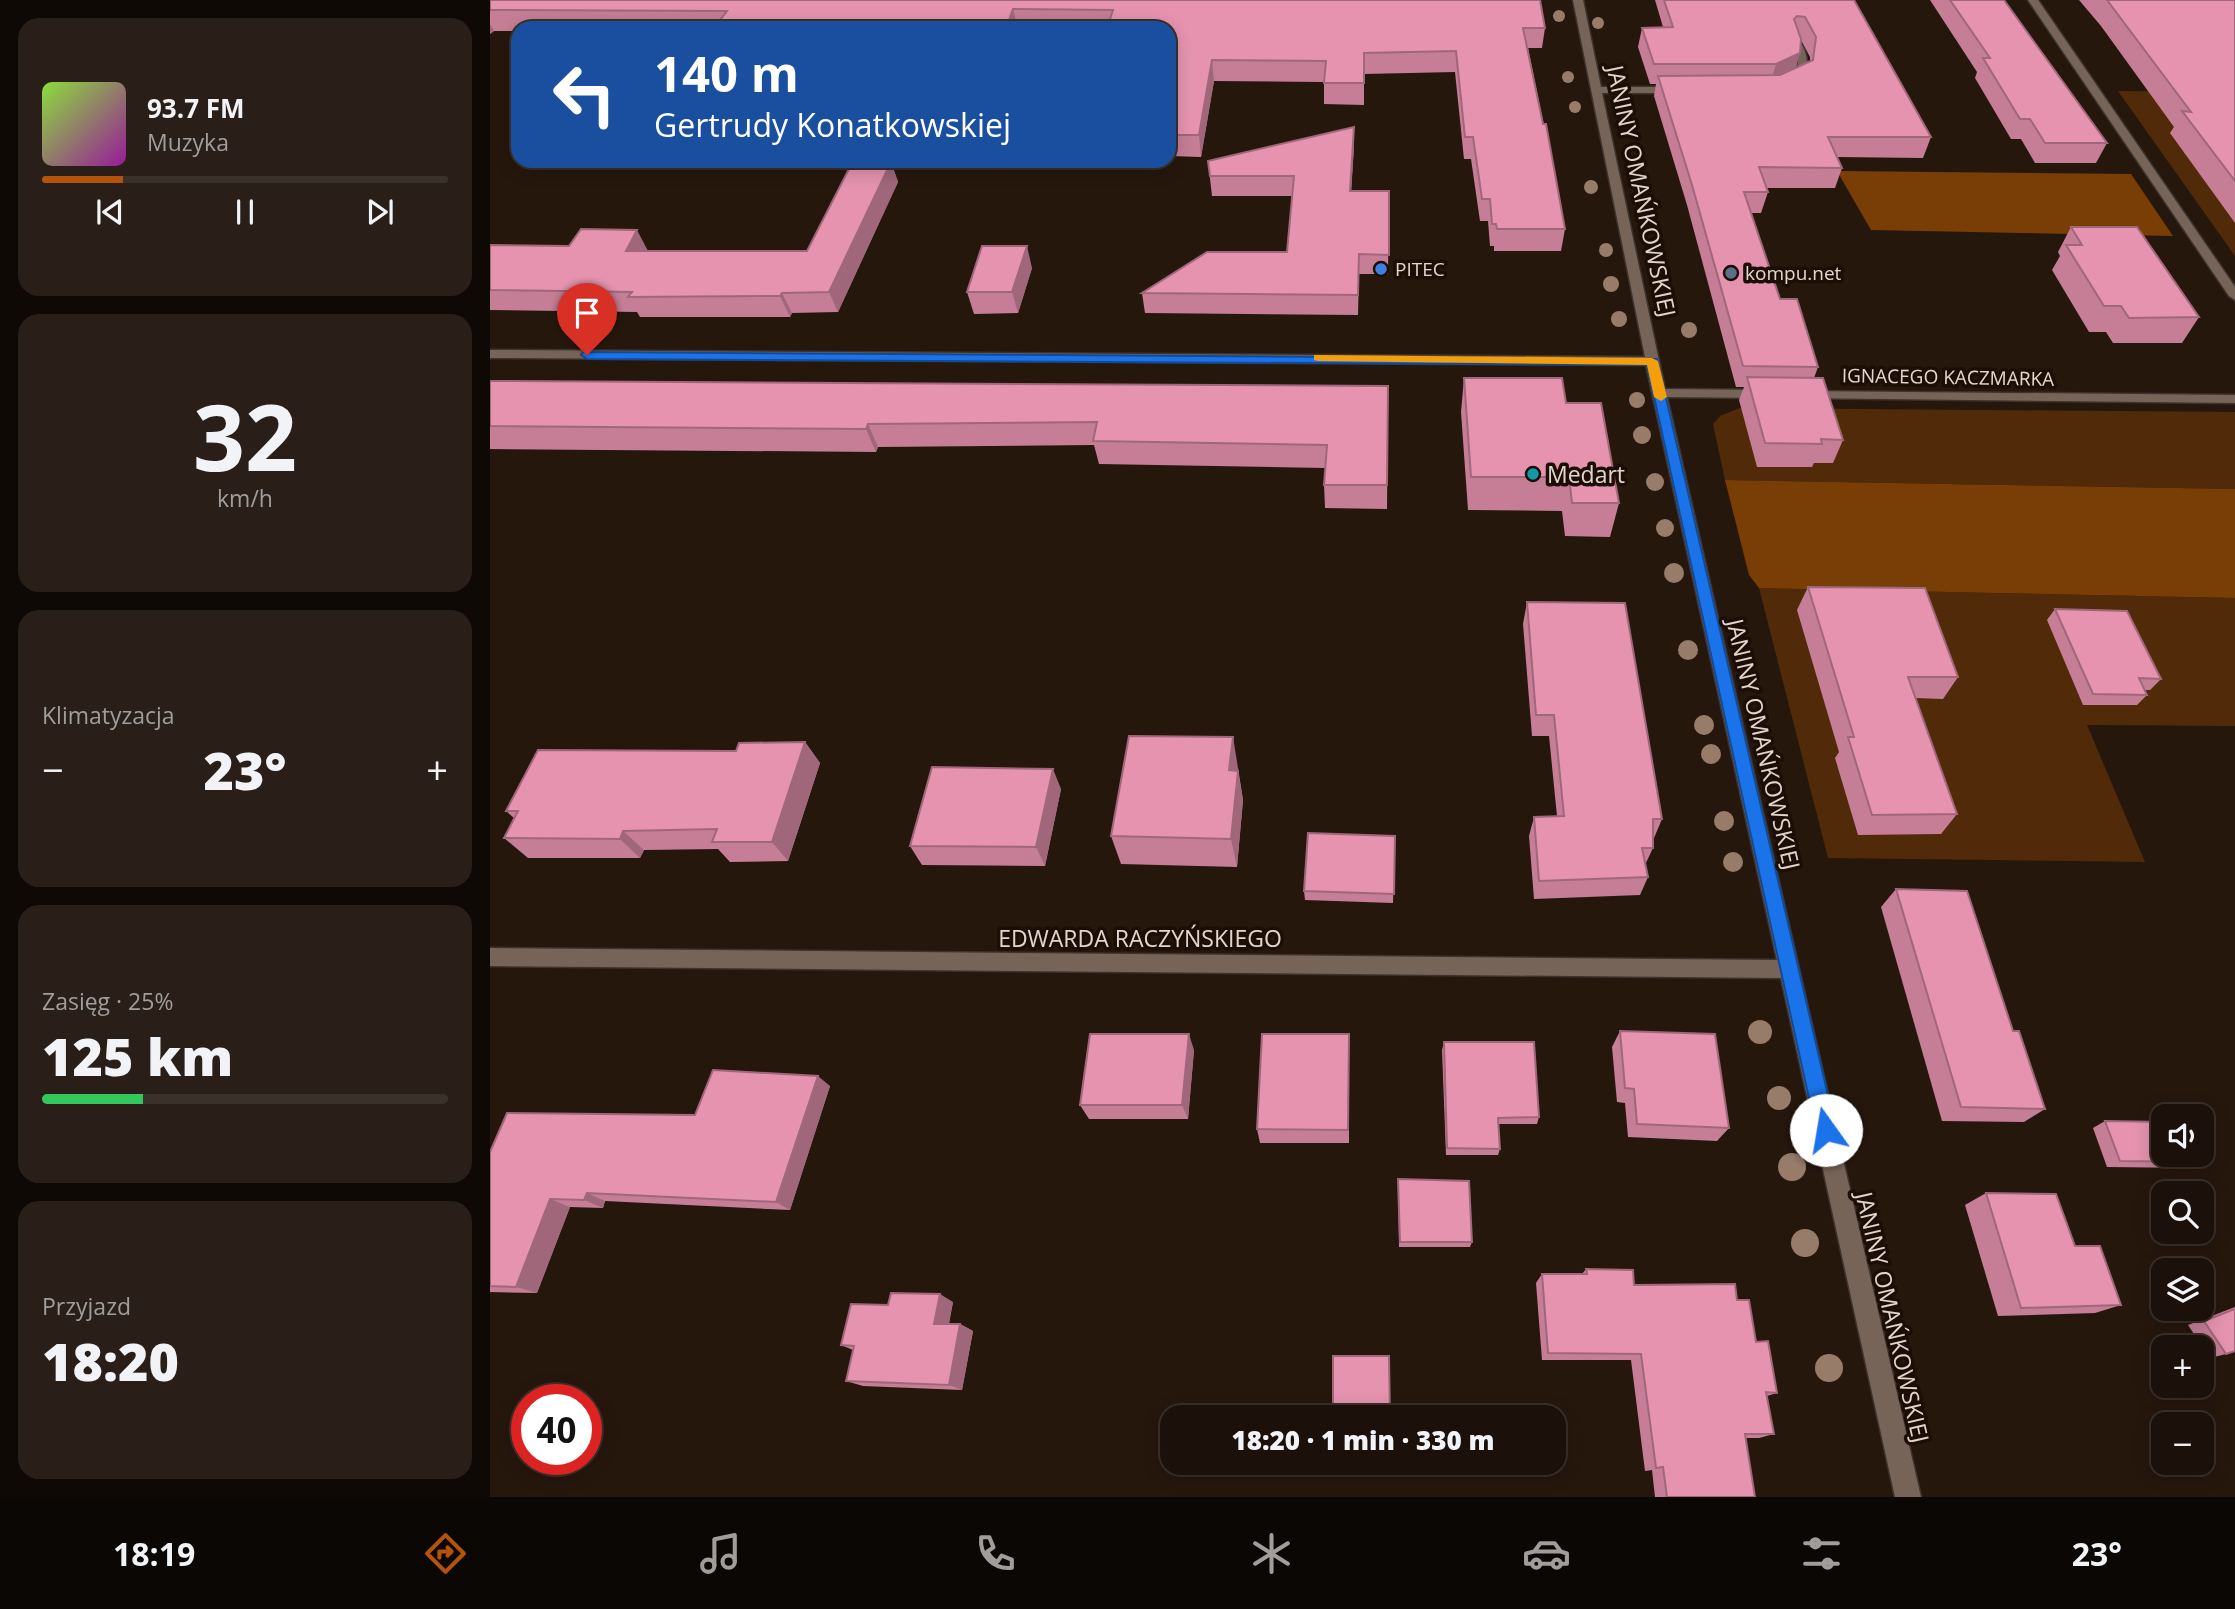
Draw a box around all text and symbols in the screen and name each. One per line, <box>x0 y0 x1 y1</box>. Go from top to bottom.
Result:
text: 140 m <box>654 40 799 106</box>
icon: left <box>539 49 630 140</box>
street label: JANINY OMAŃKOWSKIEJ <box>1599 60 1684 320</box>
text: 93.7 FM <box>147 90 245 126</box>
text: Gertrudy Konatkowskiej <box>654 103 1011 146</box>
text: Muzyka <box>147 126 229 158</box>
icon: previous <box>91 193 129 231</box>
icon: pause <box>226 193 264 231</box>
icon: next <box>361 193 399 231</box>
place label: PITEC <box>1395 256 1445 282</box>
place label: kompu.net <box>1745 260 1842 286</box>
marker: PITEC <box>1373 261 1389 277</box>
marker: kompu.net <box>1723 265 1739 281</box>
pin <box>557 283 617 355</box>
icon: arrive <box>568 294 606 332</box>
street label: IGNACEGO KACZMARKA <box>1842 362 2054 392</box>
text: 32 <box>193 374 297 498</box>
place label: Medart <box>1547 458 1625 490</box>
marker: Medart <box>1525 466 1541 482</box>
text: km/h <box>217 482 273 514</box>
street label: JANINY OMAŃKOWSKIEJ <box>1719 614 1808 872</box>
text: Klimatyzacja <box>42 699 175 731</box>
text: 23° <box>204 734 286 805</box>
text: − <box>42 743 64 795</box>
text: + <box>426 743 448 795</box>
street label: EDWARDA RACZYŃSKIEGO <box>998 922 1282 954</box>
text: Zasięg · 25% <box>42 985 173 1017</box>
text: 125 km <box>42 1020 233 1091</box>
position arrow <box>1789 1093 1863 1167</box>
map controls <box>2151 1104 2214 1475</box>
button: sound <box>2151 1104 2214 1167</box>
button: search <box>2151 1181 2214 1244</box>
street label: JANINY OMAŃKOWSKIEJ <box>1848 1187 1937 1445</box>
button: layers <box>2151 1258 2214 1321</box>
text: Przyjazd <box>42 1290 131 1322</box>
text: 18:20 <box>42 1325 179 1396</box>
button: + <box>2151 1335 2214 1398</box>
speed limit sign: 40 <box>511 1384 602 1475</box>
button: − <box>2151 1412 2214 1475</box>
text: 18:20 · 1 min · 330 m <box>1232 1422 1494 1458</box>
icon: directions <box>421 1529 470 1578</box>
icon: music <box>696 1529 745 1578</box>
icon: phone <box>971 1529 1020 1578</box>
icon: climate <box>1247 1529 1296 1578</box>
icon: car <box>1522 1529 1571 1578</box>
icon: filters <box>1797 1529 1846 1578</box>
text: 18:19 <box>113 1532 195 1575</box>
text: 23° <box>2072 1532 2122 1575</box>

